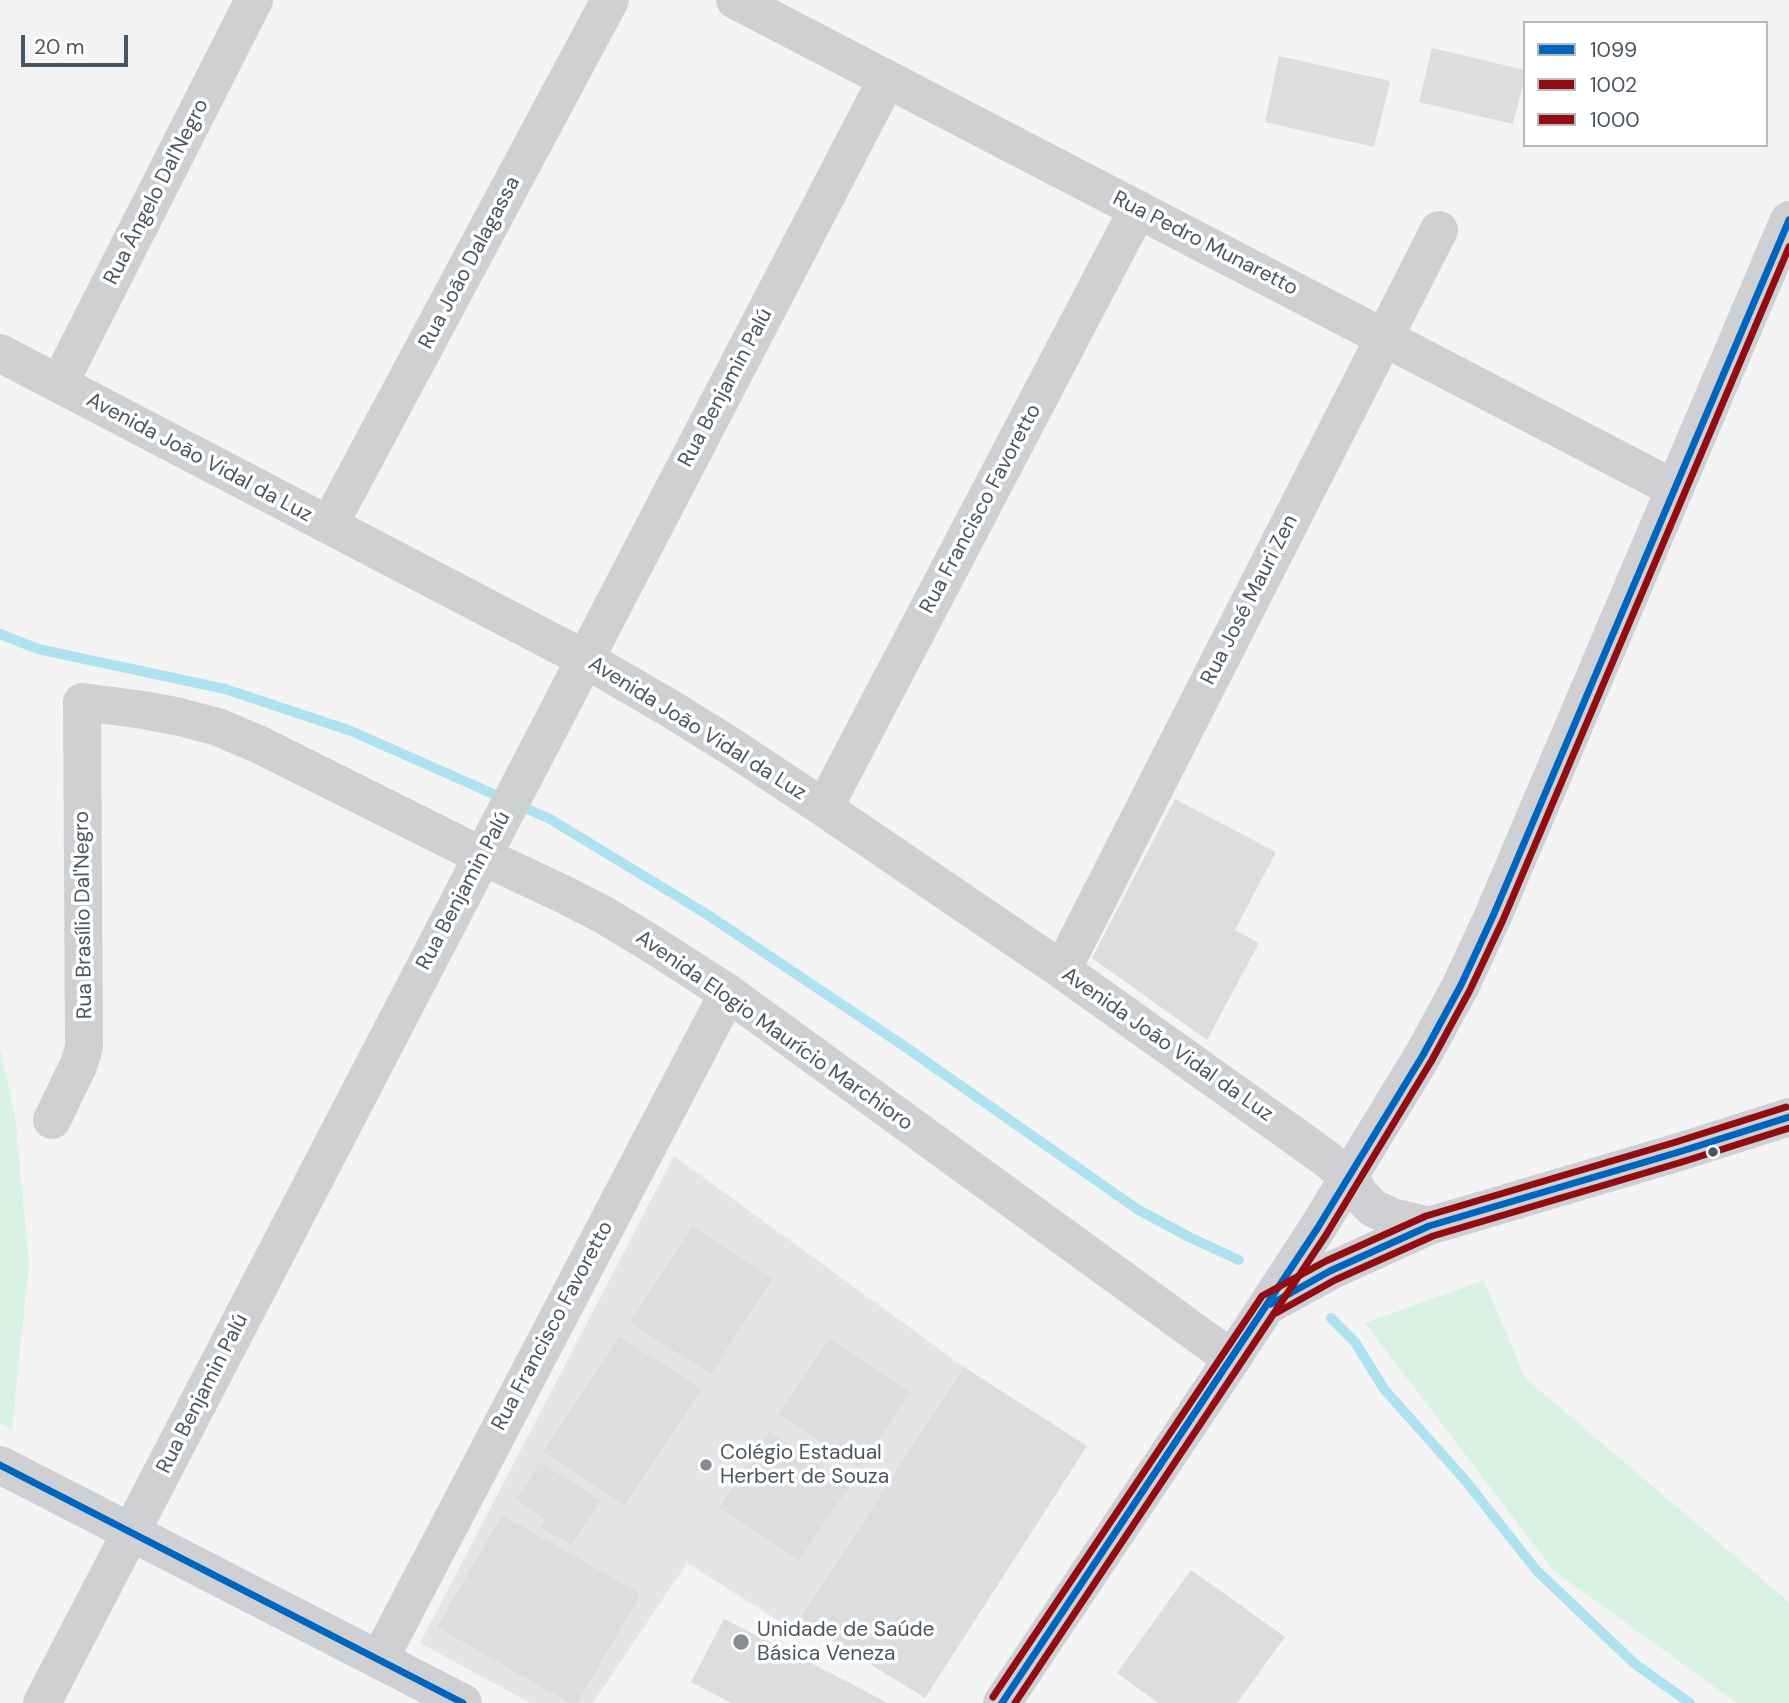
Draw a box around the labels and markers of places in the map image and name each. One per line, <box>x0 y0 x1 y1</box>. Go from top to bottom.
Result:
unlabelled marker <box>1706 1145 1720 1159</box>
place label: Colégio Estadual Herbert de Souza <box>720 1440 889 1490</box>
marker: Colégio Estadual Herbert de Souza <box>698 1457 714 1473</box>
place label: Unidade de Saúde Básica Veneza <box>757 1617 935 1667</box>
marker: Unidade de Saúde Básica Veneza <box>731 1632 751 1652</box>

